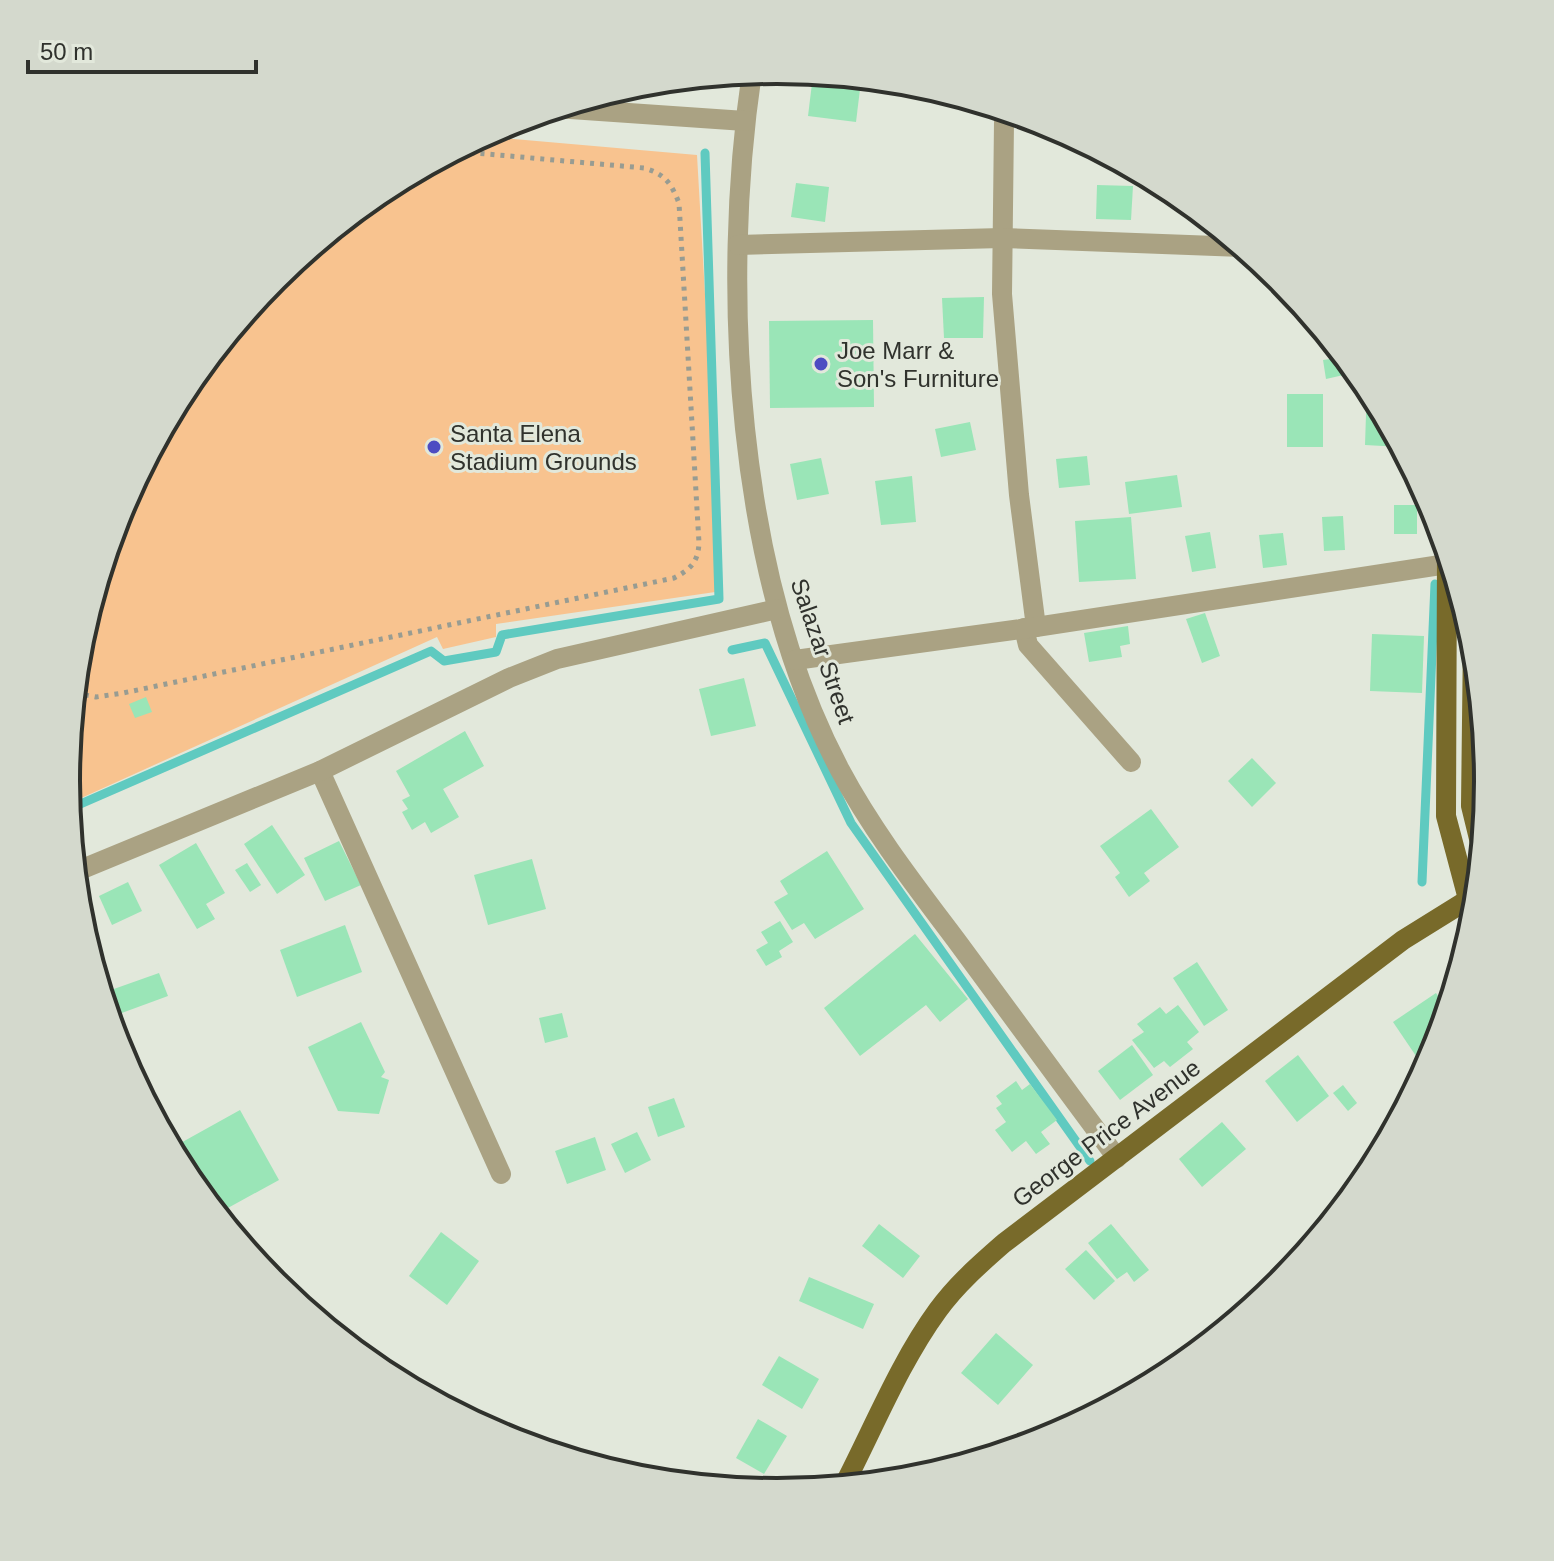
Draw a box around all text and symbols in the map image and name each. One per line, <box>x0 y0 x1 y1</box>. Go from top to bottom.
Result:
scale bar <box>28 24 256 74</box>
text: 50 m <box>40 38 93 65</box>
place label: Joe Marr & Son's Furniture <box>837 337 999 392</box>
marker: Joe Marr & Son's Furniture <box>812 355 830 373</box>
place label: Santa Elena Stadium Grounds <box>450 420 637 475</box>
marker: Santa Elena Stadium Grounds <box>425 438 443 456</box>
street label: Salazar Street <box>785 575 861 728</box>
street label: George Price Avenue <box>1007 1054 1205 1212</box>

